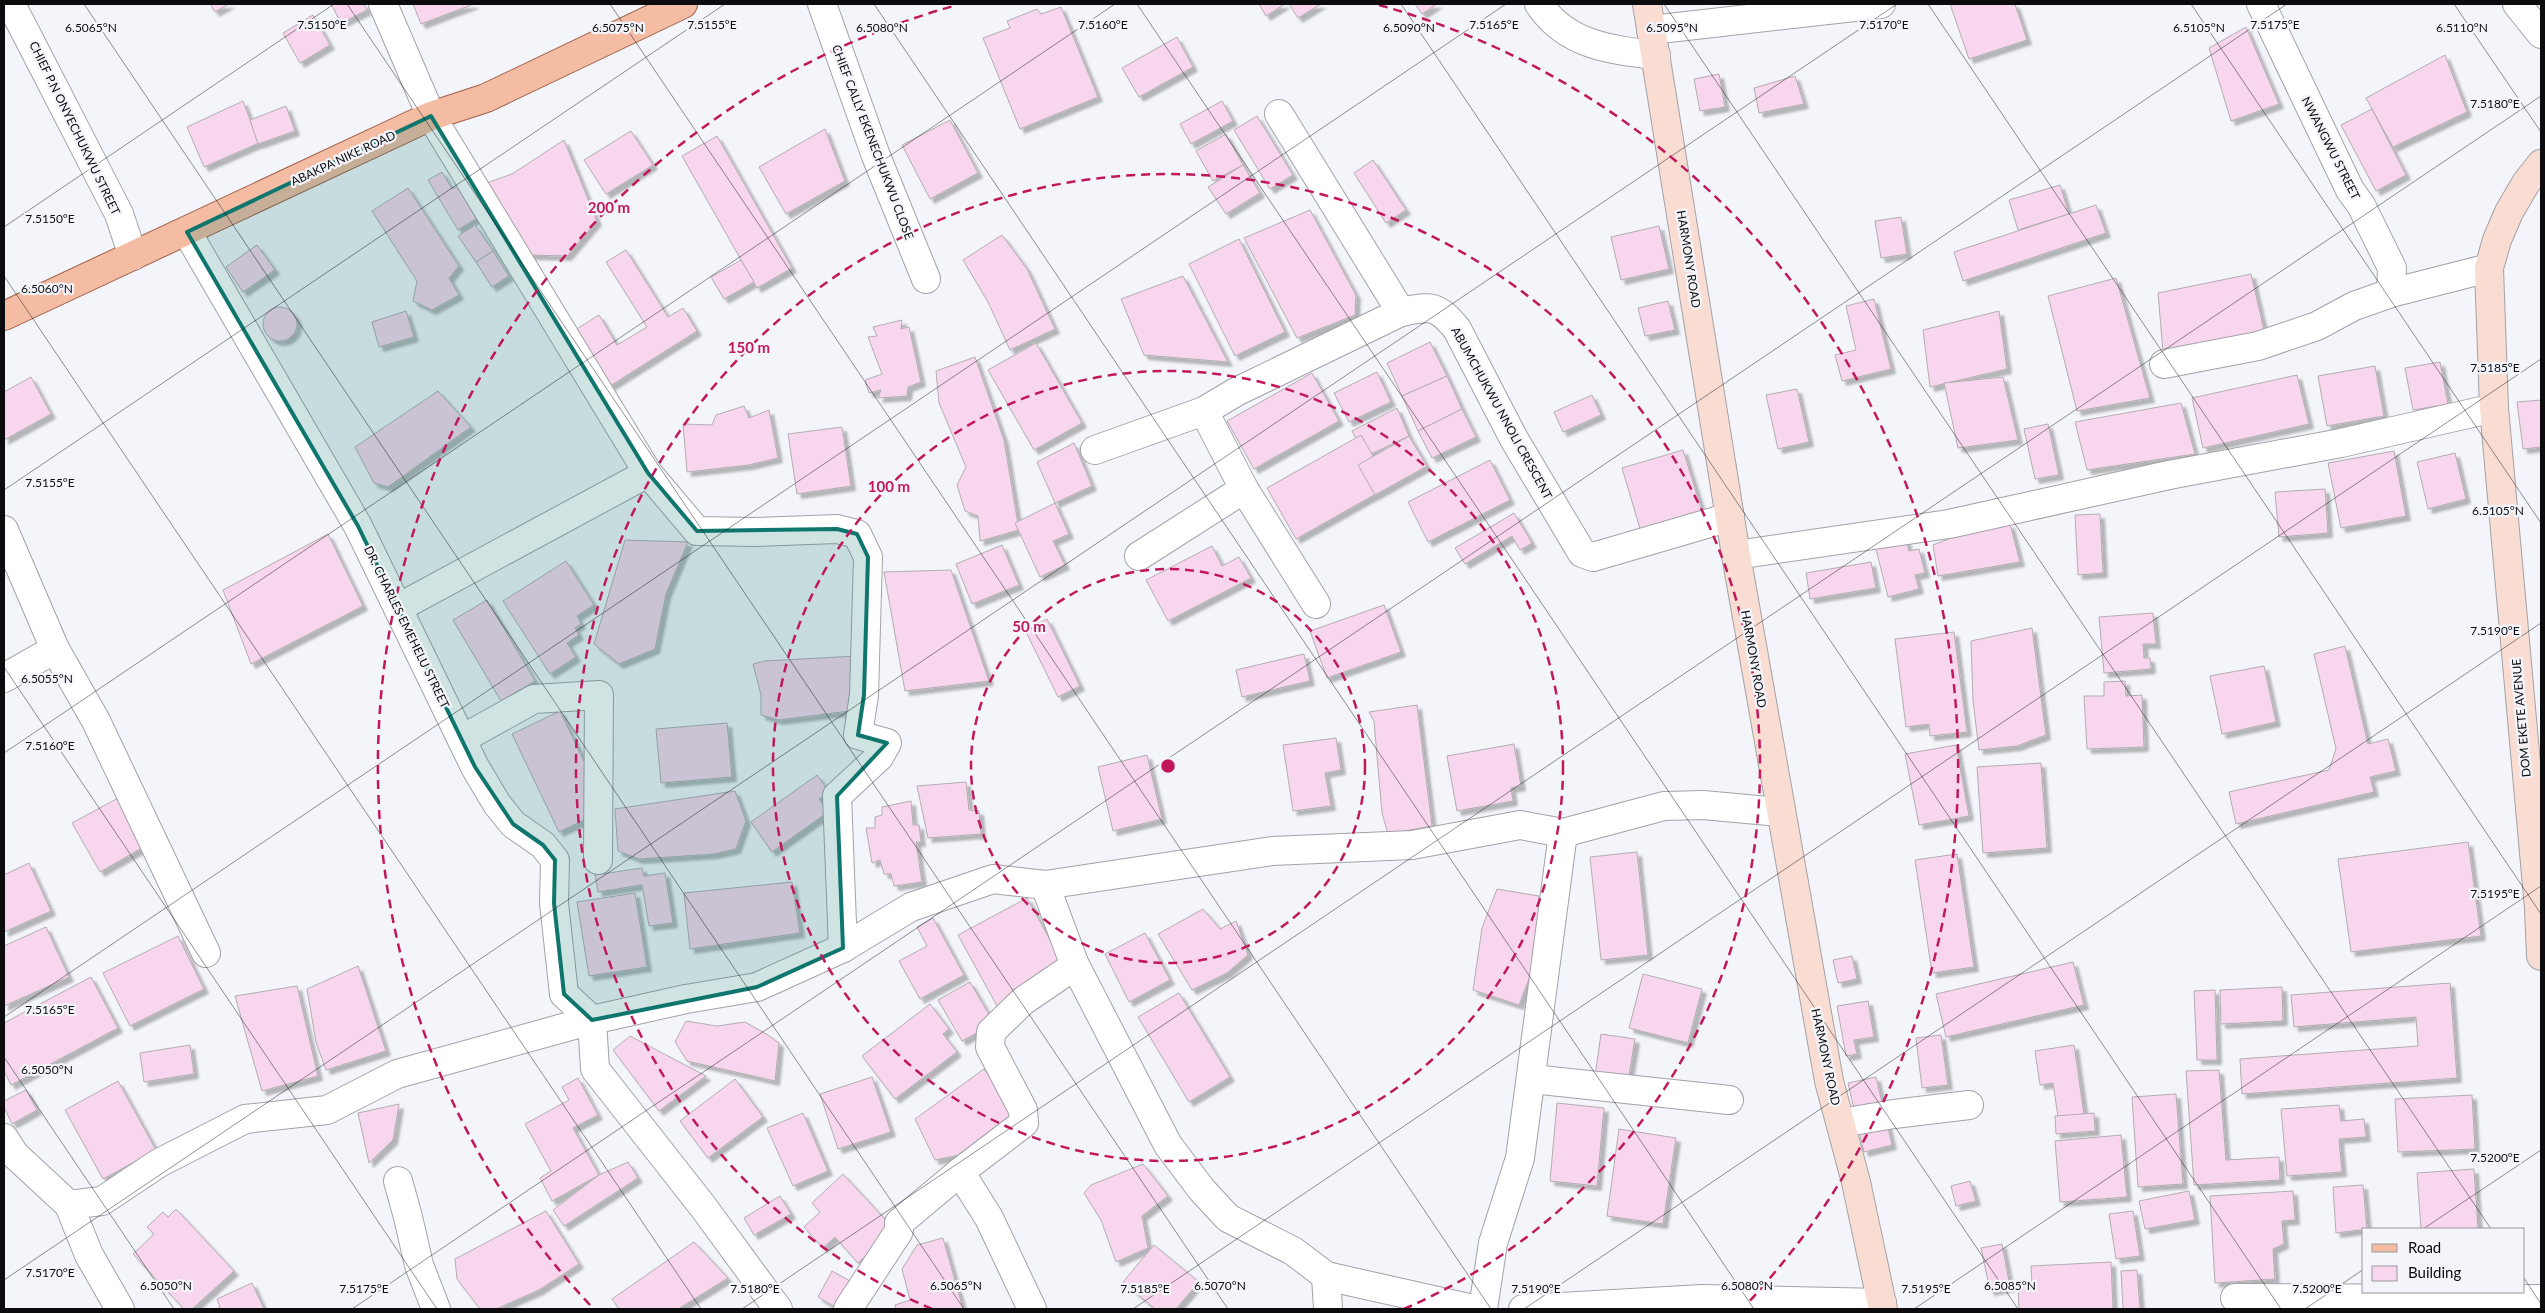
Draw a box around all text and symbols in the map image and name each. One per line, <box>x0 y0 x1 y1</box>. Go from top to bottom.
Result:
text: 7.5150°E <box>297 17 347 32</box>
text: 7.5155°E <box>687 17 737 32</box>
text: 7.5160°E <box>1078 17 1128 32</box>
text: 7.5165°E <box>1469 17 1519 32</box>
text: 7.5170°E <box>1859 17 1909 32</box>
text: 7.5175°E <box>2250 17 2300 32</box>
text: 6.5065°N <box>65 20 117 35</box>
text: 6.5075°N <box>592 20 644 35</box>
text: 6.5080°N <box>856 20 908 35</box>
text: 6.5090°N <box>1383 20 1435 35</box>
text: 6.5095°N <box>1646 20 1698 35</box>
text: 6.5105°N <box>2173 20 2225 35</box>
text: 6.5110°N <box>2436 20 2488 35</box>
street label: CHIEF P.N ONYECHUKWU STREET <box>26 39 124 217</box>
street label: CHIEF CALLY EKENECHUKWU CLOSE <box>829 43 917 242</box>
street label: NWANGWU STREET <box>2299 94 2363 202</box>
text: 7.5180°E <box>2470 96 2520 111</box>
street label: ABAKPA NIKE ROAD <box>288 127 398 189</box>
text: 200 m <box>588 198 630 216</box>
street label: HARMONY ROAD <box>1674 209 1704 309</box>
text: 7.5150°E <box>25 211 75 226</box>
text: 6.5060°N <box>21 281 73 296</box>
street label: ABUMCHUKWU NNOLI CRESCENT <box>1448 324 1556 502</box>
text: 150 m <box>728 338 770 356</box>
text: 7.5185°E <box>2470 360 2520 375</box>
text: 7.5155°E <box>25 475 75 490</box>
text: 100 m <box>868 477 910 495</box>
text: 6.5105°N <box>2472 503 2524 518</box>
street label: DR. CHARLES EMEHELU STREET <box>361 543 453 711</box>
street label: HARMONY ROAD <box>1738 609 1770 709</box>
text: 50 m <box>1012 617 1046 635</box>
text: 7.5190°E <box>2470 623 2520 638</box>
street label: DOM EKETE AVENUE <box>2508 658 2534 778</box>
text: 6.5055°N <box>21 671 73 686</box>
text: 7.5160°E <box>25 738 75 753</box>
centre of rings <box>1159 757 1177 775</box>
text: 7.5195°E <box>2470 886 2520 901</box>
text: 7.5165°E <box>25 1002 75 1017</box>
street label: HARMONY ROAD <box>1808 1007 1844 1107</box>
text: 6.5050°N <box>21 1062 73 1077</box>
text: 7.5200°E <box>2470 1150 2520 1165</box>
legend <box>2362 1228 2525 1293</box>
text: Road <box>2408 1238 2441 1256</box>
text: Building <box>2408 1263 2461 1281</box>
text: 7.5170°E <box>25 1265 75 1280</box>
text: 6.5050°N <box>140 1278 192 1293</box>
text: 6.5065°N <box>930 1278 982 1293</box>
text: 6.5070°N <box>1194 1278 1246 1293</box>
text: 6.5080°N <box>1721 1278 1773 1293</box>
text: 6.5085°N <box>1984 1278 2036 1293</box>
text: 7.5175°E <box>339 1281 389 1296</box>
text: 7.5180°E <box>730 1281 780 1296</box>
text: 7.5185°E <box>1120 1281 1170 1296</box>
text: 7.5190°E <box>1511 1281 1561 1296</box>
text: 7.5195°E <box>1901 1281 1951 1296</box>
text: 7.5200°E <box>2292 1281 2342 1296</box>

